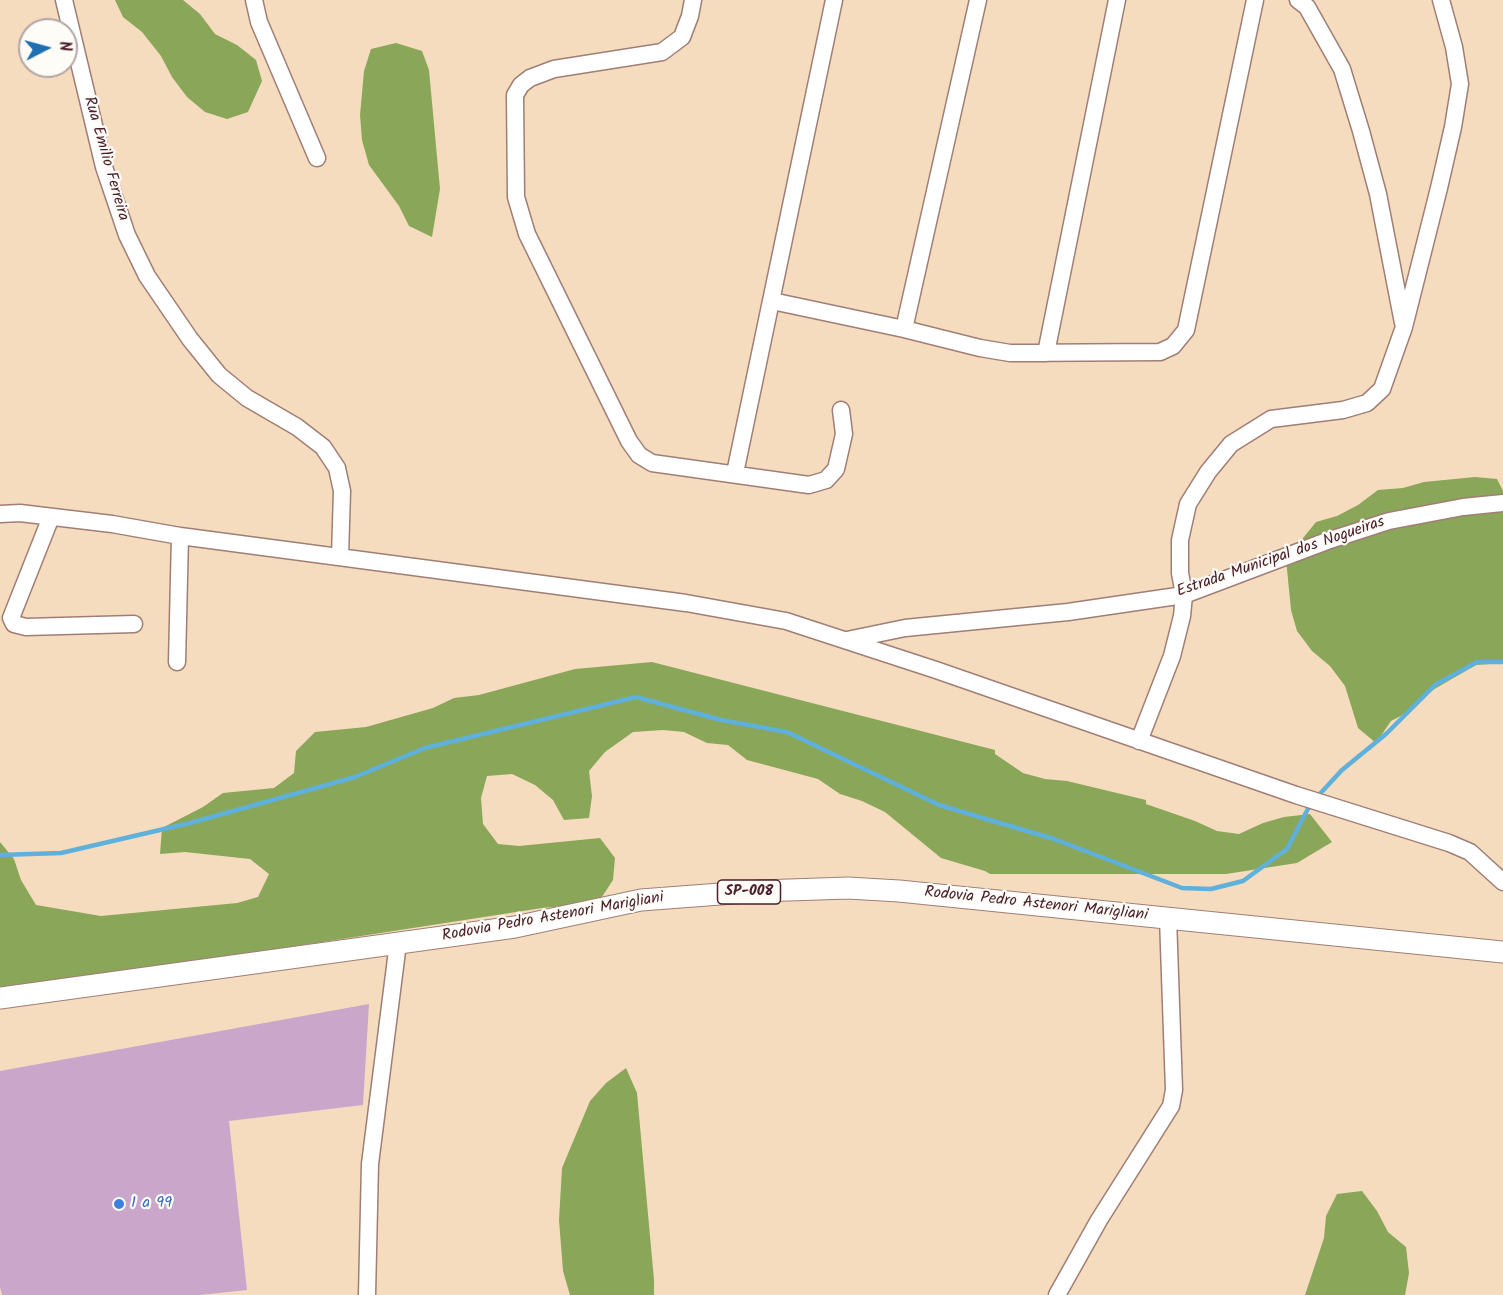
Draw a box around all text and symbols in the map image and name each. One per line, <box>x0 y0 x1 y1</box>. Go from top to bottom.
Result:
north arrow <box>18 18 78 78</box>
text: N <box>51 40 77 53</box>
street label: Rua Emilio Ferreira <box>78 95 132 223</box>
street label: Estrada Municipal dos Nogueiras <box>1175 513 1387 603</box>
road number: SP-008 <box>718 880 780 904</box>
street label: Rodovia Pedro Astenori Marigliani <box>923 884 1149 926</box>
street label: Rodovia Pedro Astenori Marigliani <box>441 889 665 947</box>
place label: 1 a 99 <box>131 1194 172 1214</box>
marker: 1 a 99 <box>112 1197 126 1211</box>

